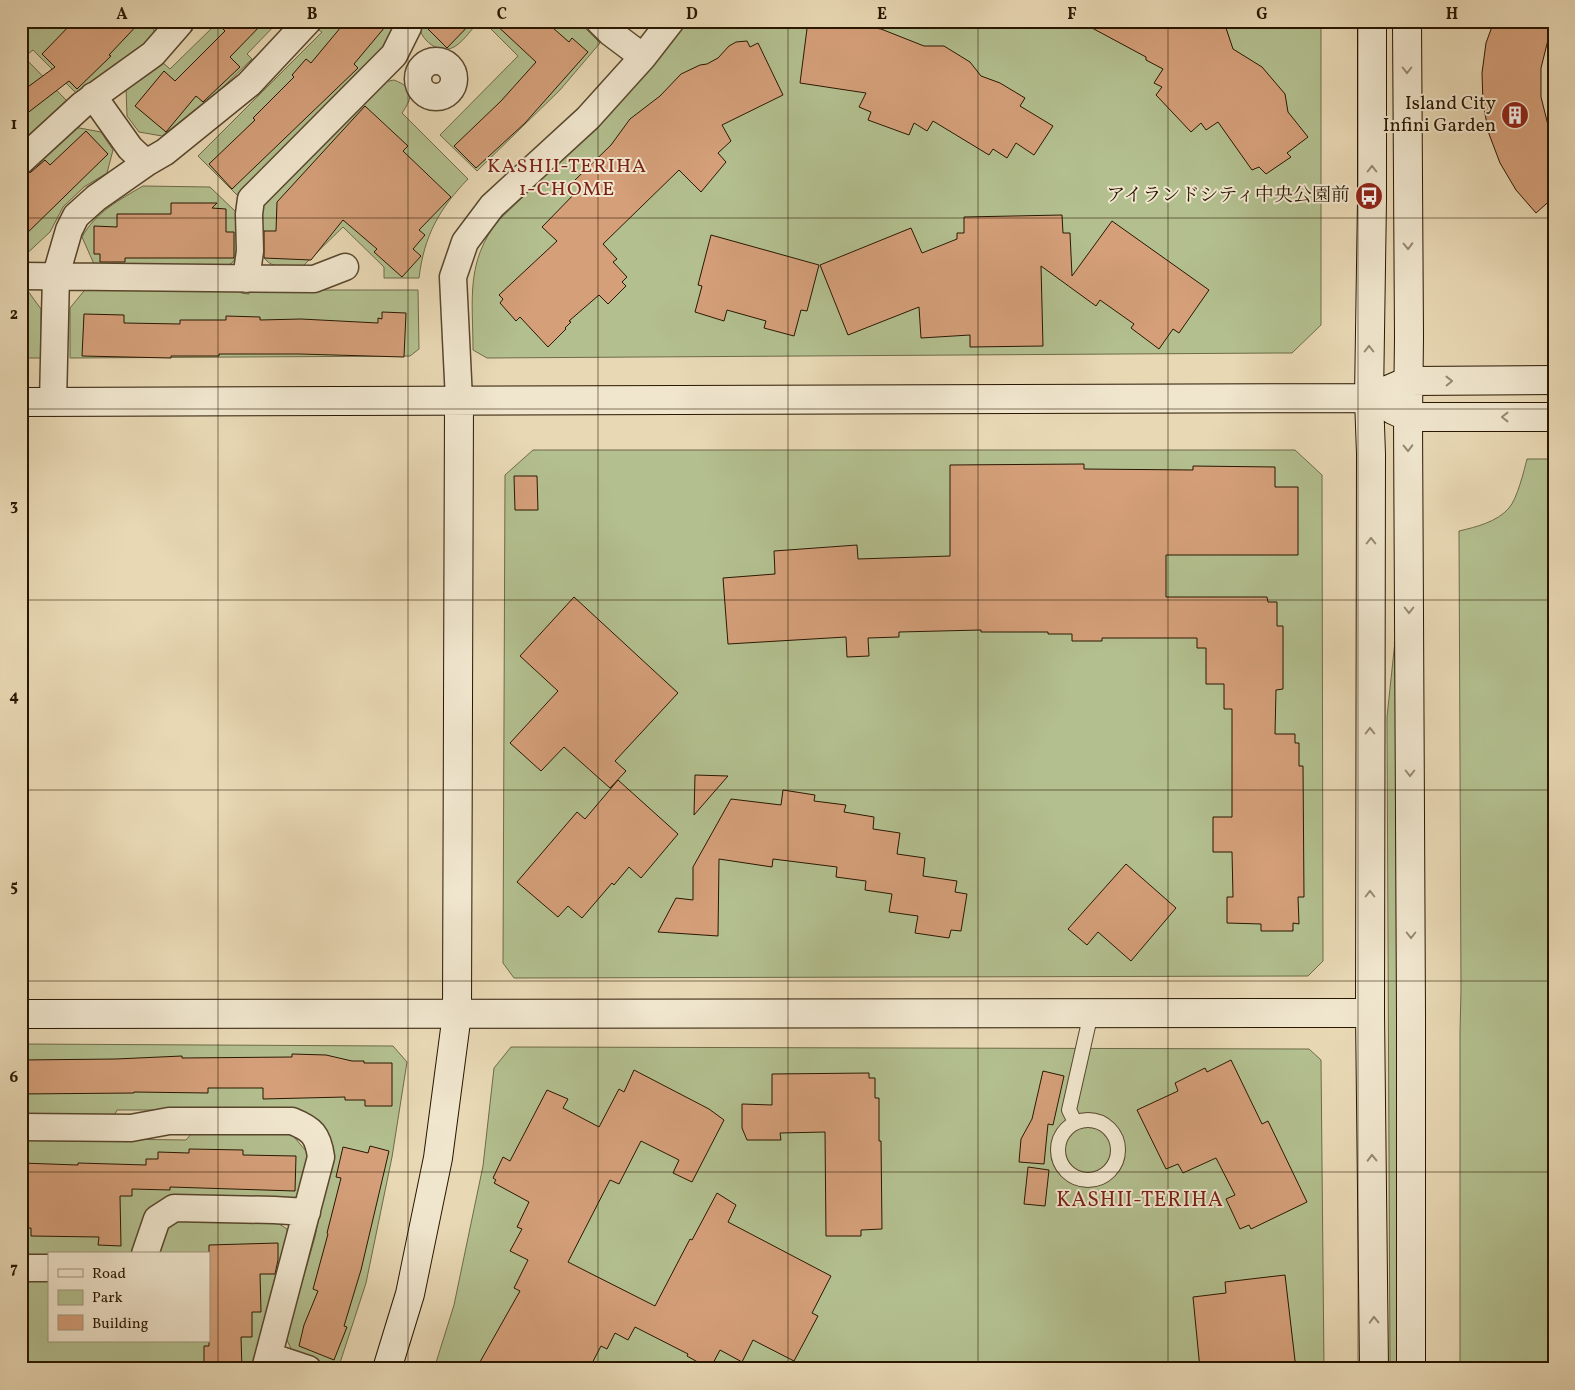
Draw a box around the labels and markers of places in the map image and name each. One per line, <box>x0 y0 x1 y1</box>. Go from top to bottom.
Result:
place label: Island City Infini Garden <box>1383 91 1496 139</box>
building icon: Island City Infini Garden <box>1500 100 1530 130</box>
bus stop icon: アイランドシティ中央公園前 <box>1354 181 1384 211</box>
place label: アイランドシティ中央公園前 <box>1106 183 1350 209</box>

